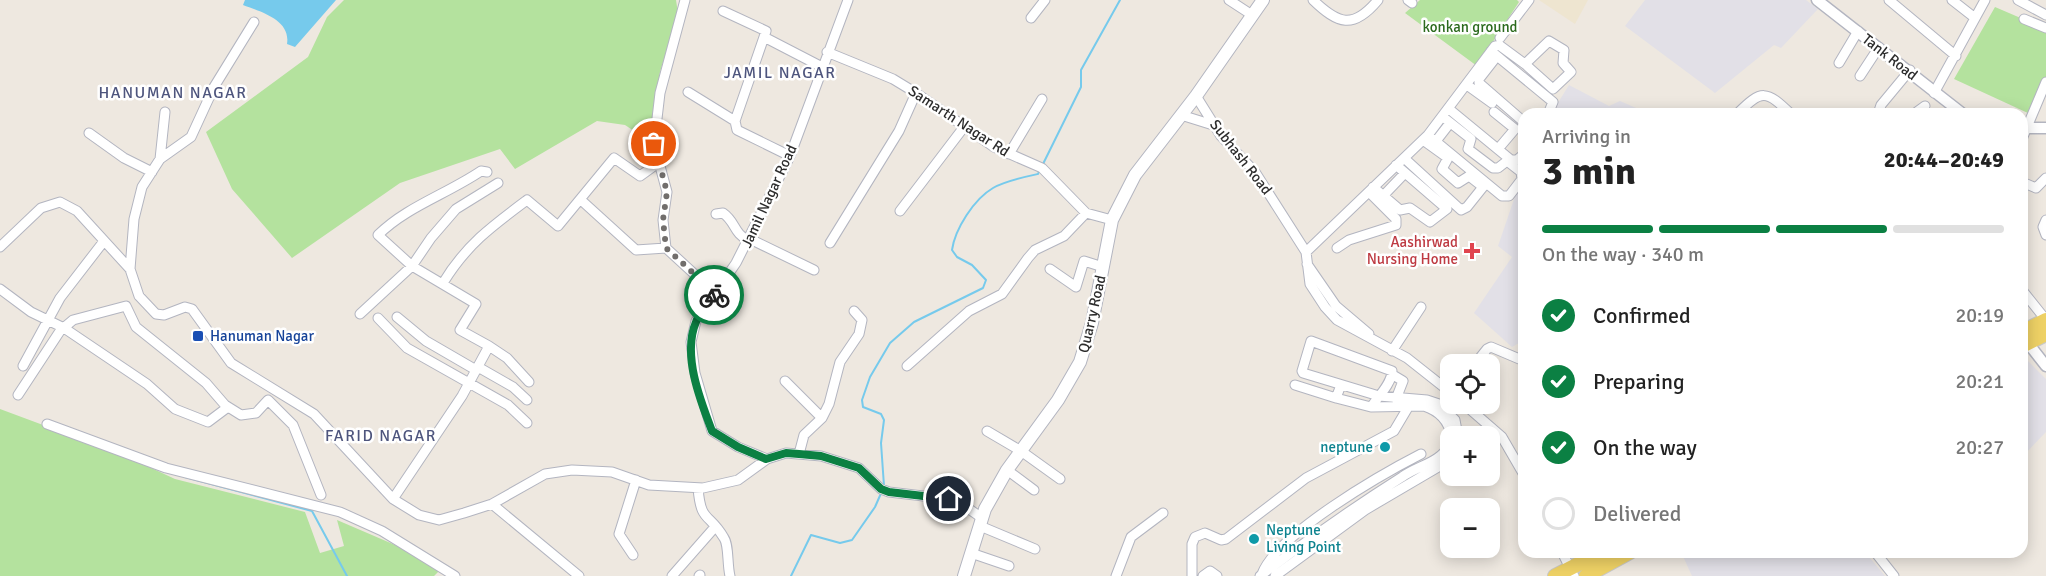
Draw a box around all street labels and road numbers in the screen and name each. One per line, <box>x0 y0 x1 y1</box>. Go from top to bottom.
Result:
street label: Tank Road <box>1859 30 1921 84</box>
street label: Samarth Nagar Rd <box>905 82 1013 160</box>
street label: Subhash Road <box>1206 116 1276 198</box>
street label: Jamil Nagar Road <box>737 141 801 250</box>
street label: Quarry Road <box>1074 273 1110 355</box>

